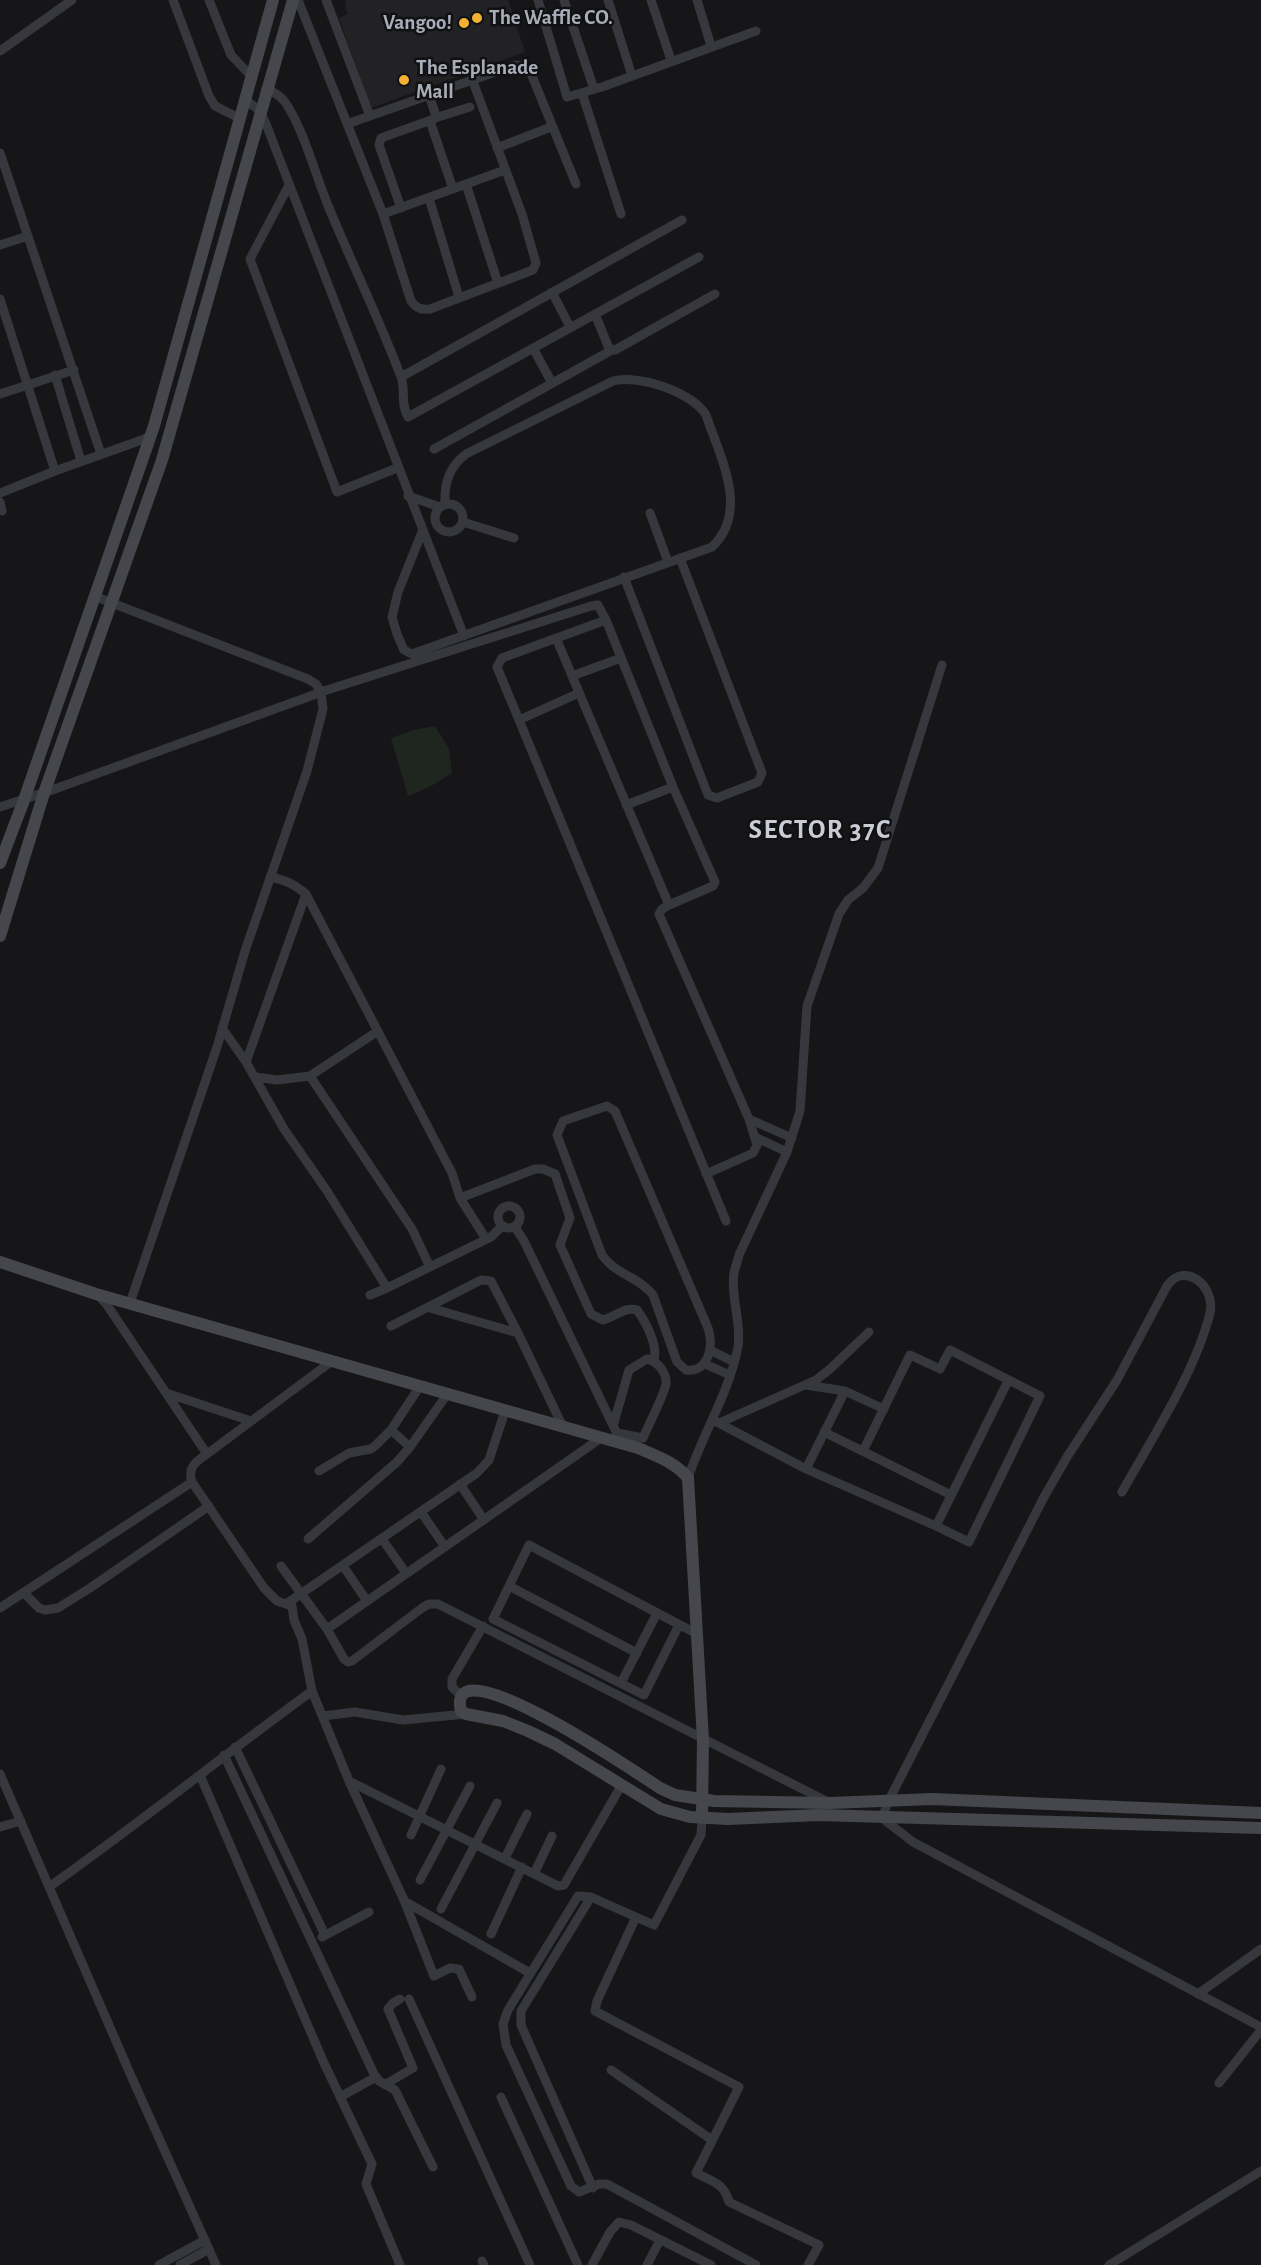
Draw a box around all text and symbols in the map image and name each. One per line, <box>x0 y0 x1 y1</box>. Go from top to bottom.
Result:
place label: The Waffle CO. <box>489 5 613 31</box>
place label: Vangoo! <box>383 10 452 36</box>
marker: The Waffle CO. <box>470 11 484 25</box>
marker: Vangoo! <box>457 16 471 30</box>
place label: The Esplanade Mall <box>416 55 538 105</box>
marker: The Esplanade Mall <box>397 73 411 87</box>
district label: SECTOR 37C <box>748 814 892 846</box>

